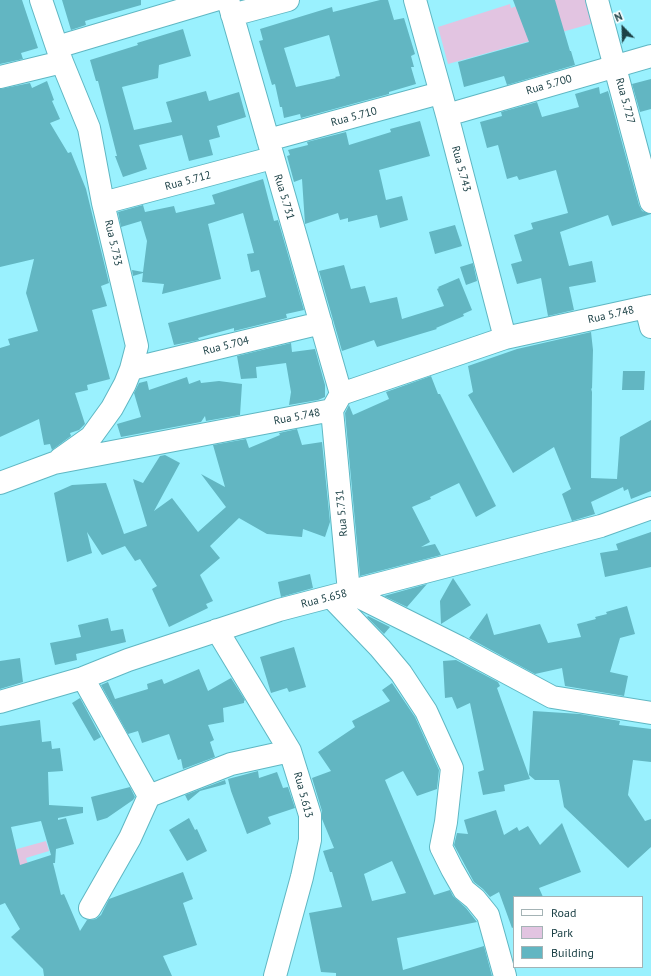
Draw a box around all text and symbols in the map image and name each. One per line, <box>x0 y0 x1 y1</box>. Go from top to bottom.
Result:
north arrow <box>603 8 643 48</box>
text: N <box>612 9 624 25</box>
street label: Rua 5.700 <box>525 72 573 98</box>
street label: Rua 5.727 <box>613 77 637 125</box>
street label: Rua 5.710 <box>330 105 378 129</box>
street label: Rua 5.743 <box>449 145 473 193</box>
street label: Rua 5.712 <box>164 169 212 193</box>
street label: Rua 5.731 <box>271 173 297 221</box>
street label: Rua 5.733 <box>101 219 125 267</box>
street label: Rua 5.748 <box>587 303 635 327</box>
street label: Rua 5.704 <box>202 334 250 358</box>
street label: Rua 5.748 <box>273 406 321 428</box>
street label: Rua 5.731 <box>333 489 351 537</box>
street label: Rua 5.658 <box>300 587 348 611</box>
street label: Rua 5.613 <box>291 771 315 819</box>
legend <box>513 896 643 968</box>
text: Road <box>551 905 576 920</box>
text: Park <box>551 925 573 940</box>
text: Building <box>551 945 594 960</box>

